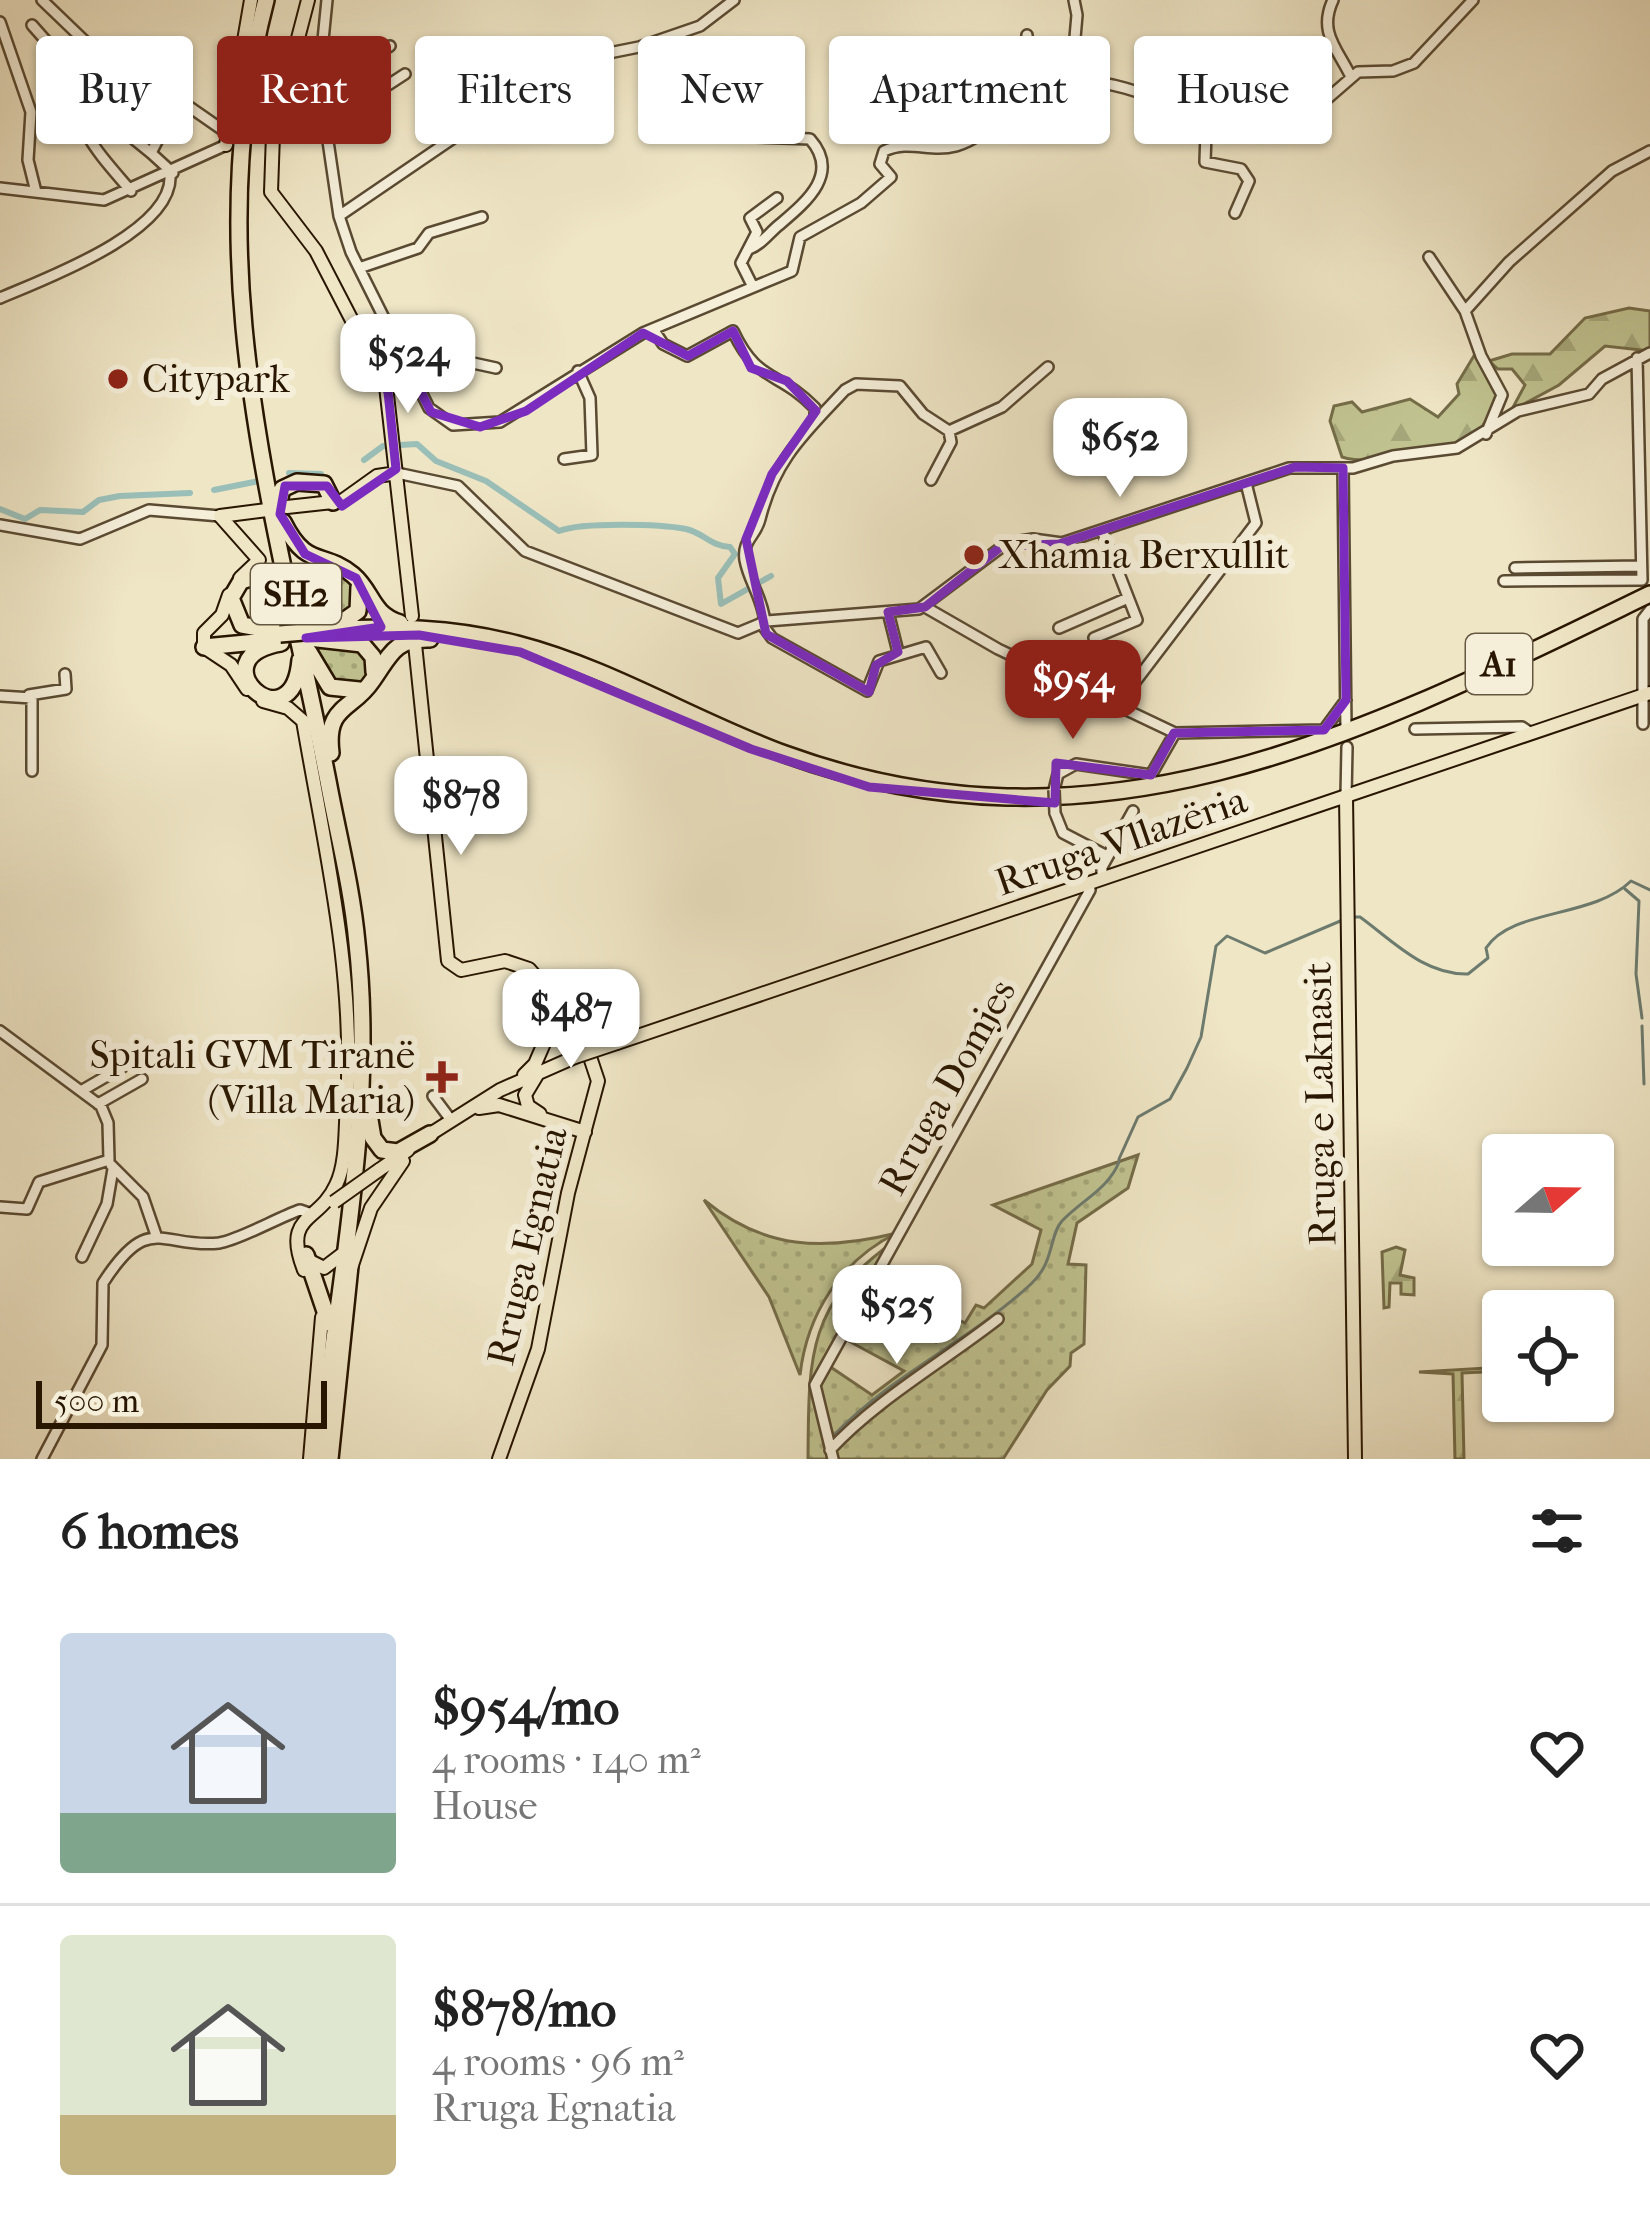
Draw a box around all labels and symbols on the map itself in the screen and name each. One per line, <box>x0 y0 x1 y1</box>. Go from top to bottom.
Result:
pin: $524 <box>337 314 479 416</box>
place label: Citypark <box>142 356 290 402</box>
marker: Citypark <box>105 366 131 392</box>
pin: $652 <box>1049 398 1191 500</box>
place label: Xhamia Berxullit <box>998 532 1289 578</box>
marker: Xhamia Berxullit <box>961 542 987 568</box>
road number: SH2 <box>251 564 341 624</box>
road number: A1 <box>1466 634 1532 694</box>
pin: $954 <box>1002 640 1144 742</box>
pin: $878 <box>390 756 532 858</box>
street label: Rruga Vllazëria <box>989 776 1254 906</box>
street label: Rruga e Laknasit <box>1295 962 1345 1246</box>
pin: $487 <box>500 969 642 1071</box>
street label: Rruga Domjes <box>869 971 1025 1203</box>
place label: Spitali GVM Tiranë (Villa Maria) <box>89 1032 415 1123</box>
marker: Spitali GVM Tiranë (Villa Maria) <box>426 1061 458 1093</box>
street label: Rruga Egnatia <box>477 1121 577 1370</box>
north arrow <box>1482 1134 1614 1266</box>
pin: $525 <box>826 1265 968 1367</box>
scale bar <box>36 1375 327 1428</box>

